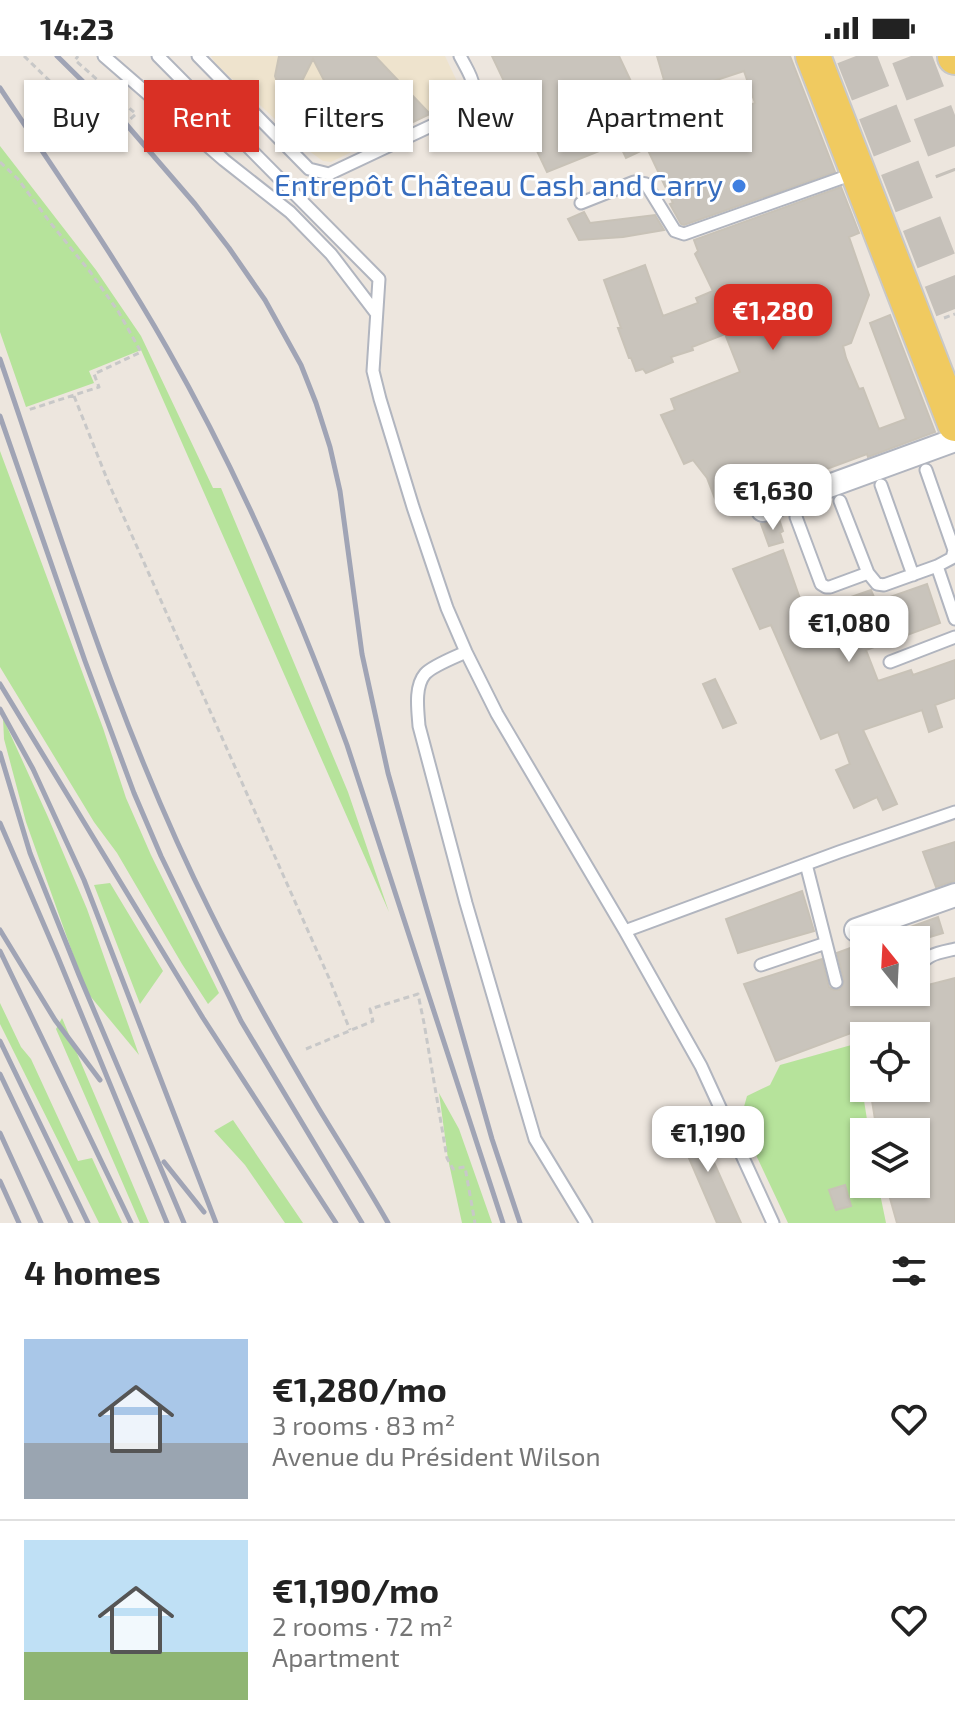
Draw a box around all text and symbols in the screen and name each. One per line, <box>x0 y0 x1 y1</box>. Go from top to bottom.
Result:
text: 14:23 <box>40 10 114 46</box>
chip: Buy <box>24 80 128 152</box>
chip: Rent <box>144 80 259 152</box>
chip: Filters <box>275 80 413 152</box>
chip: New <box>429 80 542 152</box>
chip: Apartment <box>558 80 752 152</box>
place label: Entrepôt Château Cash and Carry <box>274 166 723 202</box>
marker: Entrepôt Château Cash and Carry <box>730 177 748 195</box>
pin: €1,280 <box>708 284 838 352</box>
text: €1,280 <box>732 294 814 325</box>
pin: €1,630 <box>708 464 838 532</box>
text: €1,630 <box>733 474 813 505</box>
pin: €1,080 <box>784 596 914 664</box>
text: €1,080 <box>807 606 891 637</box>
north arrow <box>850 926 930 1006</box>
map controls <box>850 926 930 1198</box>
button: locate <box>850 1022 930 1102</box>
pin: €1,190 <box>643 1106 773 1174</box>
text: €1,190 <box>670 1116 746 1147</box>
button: layers <box>850 1118 930 1198</box>
icon: filters <box>887 1249 931 1293</box>
text: 4 homes <box>24 1251 161 1292</box>
text: €1,280/mo <box>272 1368 447 1409</box>
icon: home <box>88 1371 184 1467</box>
icon: heart <box>887 1397 931 1441</box>
text: 3 rooms · 83 m² <box>272 1409 455 1440</box>
text: Avenue du Président Wilson <box>272 1440 601 1471</box>
text: €1,190/mo <box>272 1569 439 1610</box>
icon: home <box>88 1572 184 1668</box>
icon: heart <box>887 1598 931 1642</box>
text: 2 rooms · 72 m² <box>272 1610 453 1641</box>
text: Apartment <box>272 1641 400 1672</box>

